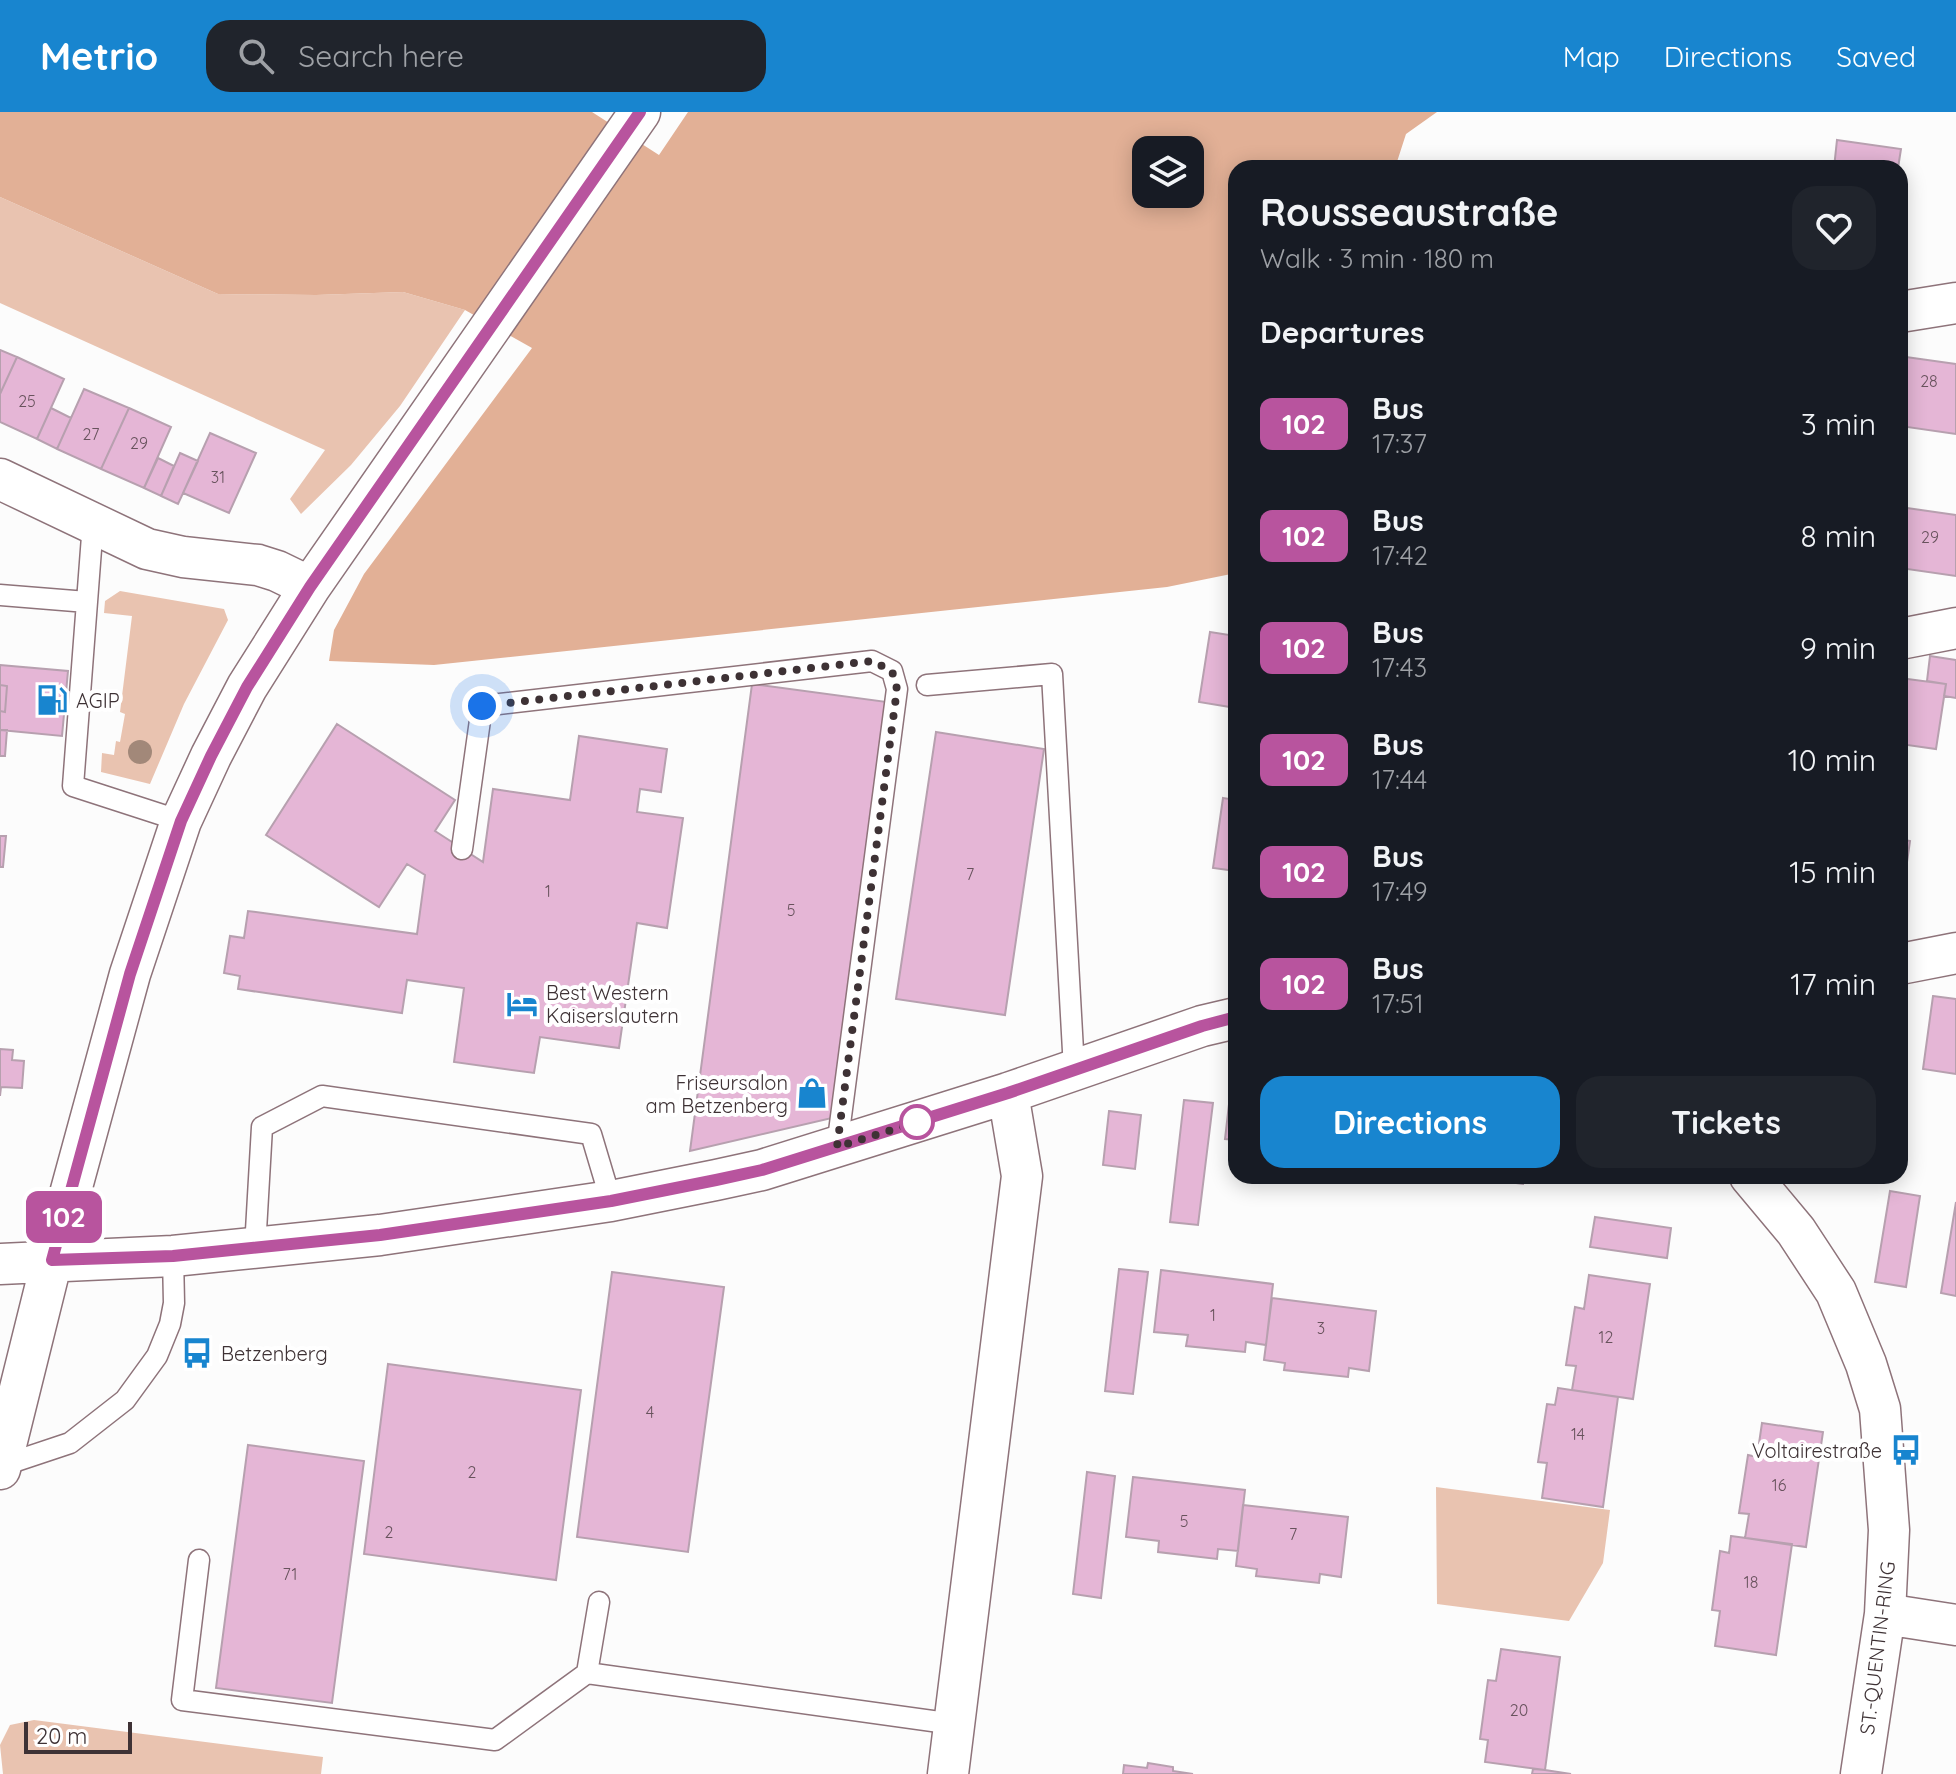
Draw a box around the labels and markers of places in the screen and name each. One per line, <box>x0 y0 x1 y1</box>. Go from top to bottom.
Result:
fuel station icon: AGIP <box>35 683 69 717</box>
place label: AGIP <box>76 688 120 713</box>
place label: Best Western Kaiserslautern <box>546 980 679 1028</box>
hotel icon: Best Western Kaiserslautern <box>505 987 539 1021</box>
place label: Friseursalon am Betzenberg <box>646 1070 788 1118</box>
shop icon: Friseursalon am Betzenberg <box>795 1076 829 1110</box>
unlabelled marker <box>900 1105 934 1139</box>
bus stop icon: Betzenberg <box>180 1336 214 1370</box>
place label: Betzenberg <box>221 1341 328 1366</box>
bus stop icon: Voltairestraße <box>1889 1433 1923 1467</box>
place label: Voltairestraße <box>1752 1438 1882 1463</box>

